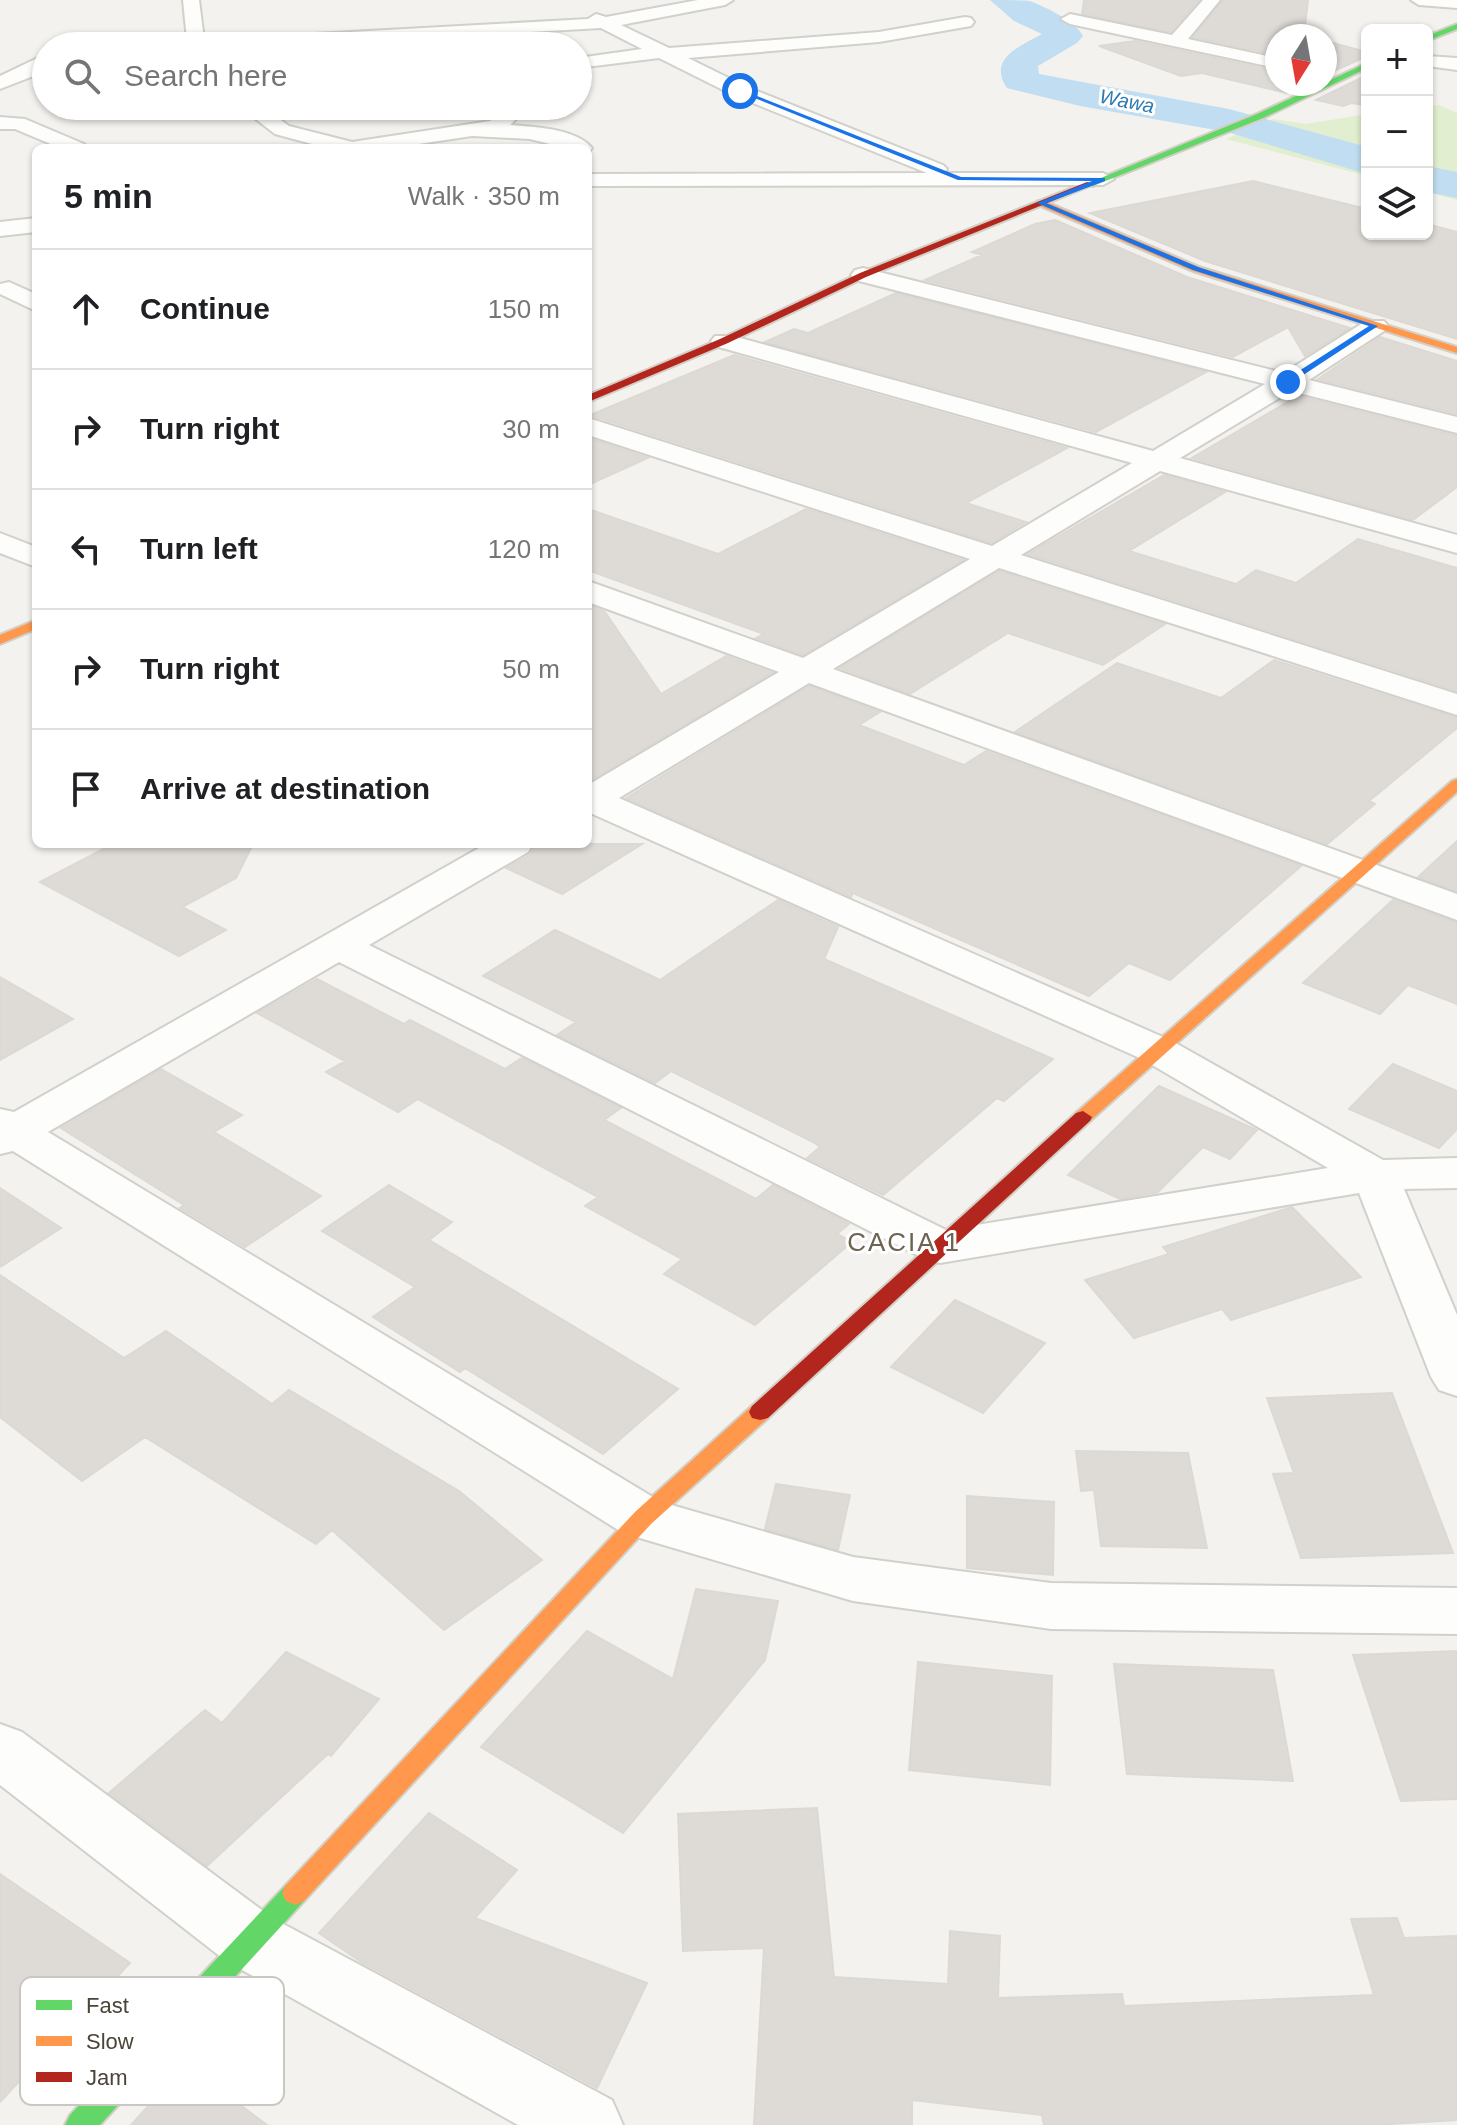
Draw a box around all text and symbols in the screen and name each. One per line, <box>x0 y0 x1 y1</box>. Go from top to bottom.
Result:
north arrow <box>1265 24 1337 96</box>
map controls <box>1361 24 1433 240</box>
button: + <box>1361 24 1433 96</box>
search box <box>32 32 592 120</box>
icon: search <box>60 54 104 98</box>
text: Search here <box>124 59 287 92</box>
route start <box>722 73 758 109</box>
water label: Wawa <box>1098 85 1156 117</box>
button: − <box>1361 96 1433 168</box>
button: layers <box>1361 168 1433 240</box>
text: 5 min <box>64 177 153 215</box>
text: Walk · 350 m <box>408 181 560 211</box>
icon: ahead <box>64 287 108 331</box>
text: Continue <box>140 292 270 325</box>
text: 150 m <box>488 294 560 324</box>
route end <box>1270 364 1306 400</box>
icon: right <box>64 407 108 451</box>
text: Turn right <box>140 412 279 445</box>
text: 30 m <box>502 414 560 444</box>
icon: left <box>64 527 108 571</box>
text: Turn left <box>140 532 258 565</box>
text: 120 m <box>488 534 560 564</box>
icon: right <box>64 647 108 691</box>
text: Turn right <box>140 652 279 685</box>
text: 50 m <box>502 654 560 684</box>
icon: arrive <box>64 767 108 811</box>
text: Arrive at destination <box>140 772 430 805</box>
district label: CACIA 1 <box>847 1227 961 1257</box>
legend <box>20 1977 284 2105</box>
text: Fast <box>86 1993 129 2018</box>
text: Slow <box>86 2029 134 2054</box>
text: Jam <box>86 2065 128 2090</box>

